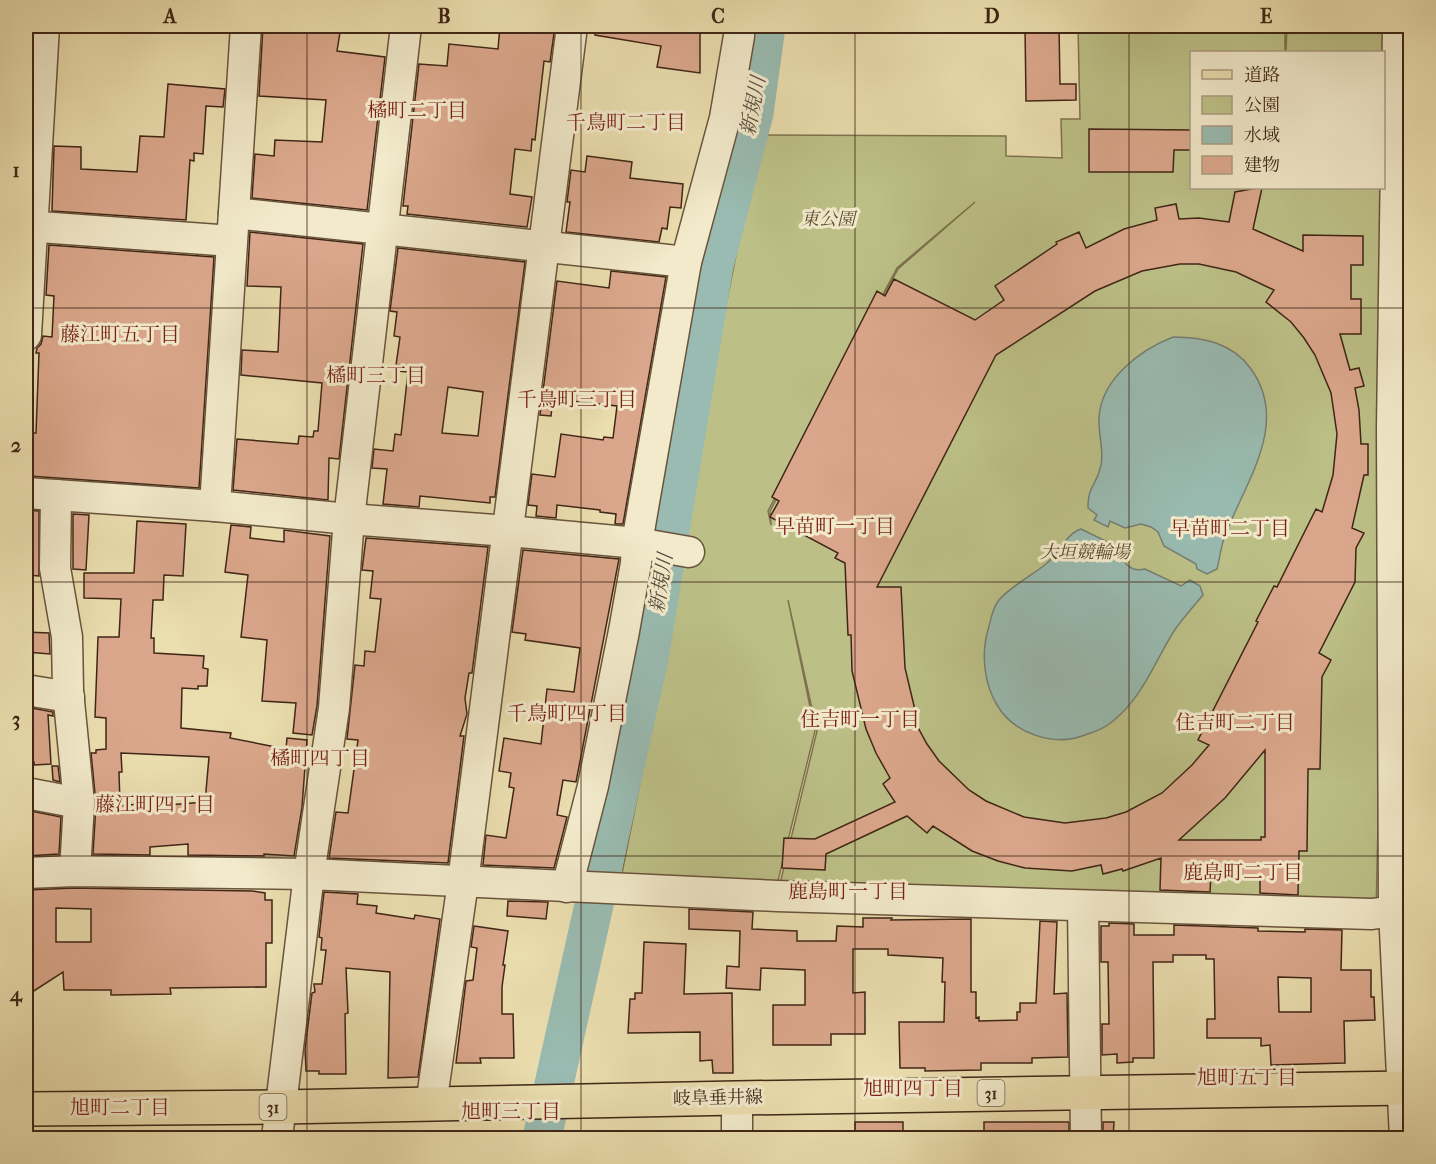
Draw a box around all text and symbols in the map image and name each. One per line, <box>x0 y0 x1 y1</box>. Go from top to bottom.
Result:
text: A <box>162 5 178 28</box>
text: B <box>437 5 451 28</box>
text: C <box>711 5 725 28</box>
text: D <box>984 5 1000 28</box>
text: E <box>1260 5 1272 28</box>
legend <box>1190 51 1385 189</box>
text: 道路 <box>1244 65 1280 86</box>
water label: 新規川 <box>736 72 770 138</box>
text: 公園 <box>1244 95 1280 116</box>
district label: 橘町二丁目 <box>367 99 467 122</box>
district label: 千鳥町二丁目 <box>566 111 686 134</box>
text: 水域 <box>1244 125 1280 146</box>
text: 建物 <box>1244 155 1280 176</box>
text: 1 <box>12 159 20 182</box>
park label: 東公園 <box>801 209 858 230</box>
district label: 藤江町五丁目 <box>60 323 180 346</box>
district label: 橘町三丁目 <box>326 364 426 387</box>
district label: 千鳥町三丁目 <box>517 388 637 411</box>
text: 2 <box>11 434 21 457</box>
district label: 早苗町一丁目 <box>775 515 895 538</box>
district label: 早苗町二丁目 <box>1170 517 1290 540</box>
park label: 大垣競輪場 <box>1040 542 1132 563</box>
water label: 新規川 <box>645 550 677 614</box>
district label: 千鳥町四丁目 <box>507 702 627 725</box>
text: 3 <box>12 708 20 731</box>
district label: 住吉町一丁目 <box>800 708 920 731</box>
district label: 住吉町二丁目 <box>1175 711 1295 734</box>
district label: 橘町四丁目 <box>270 747 370 770</box>
district label: 藤江町四丁目 <box>95 793 215 816</box>
district label: 鹿島町二丁目 <box>1183 861 1303 884</box>
district label: 鹿島町一丁目 <box>788 880 908 903</box>
text: 4 <box>9 983 23 1007</box>
district label: 旭町五丁目 <box>1197 1066 1297 1089</box>
district label: 旭町四丁目 <box>863 1077 963 1100</box>
road number: 31 <box>978 1080 1004 1106</box>
street label: 岐阜垂井線 <box>673 1087 763 1109</box>
road number: 31 <box>260 1094 286 1120</box>
district label: 旭町二丁目 <box>70 1096 170 1119</box>
district label: 旭町三丁目 <box>461 1100 561 1123</box>

